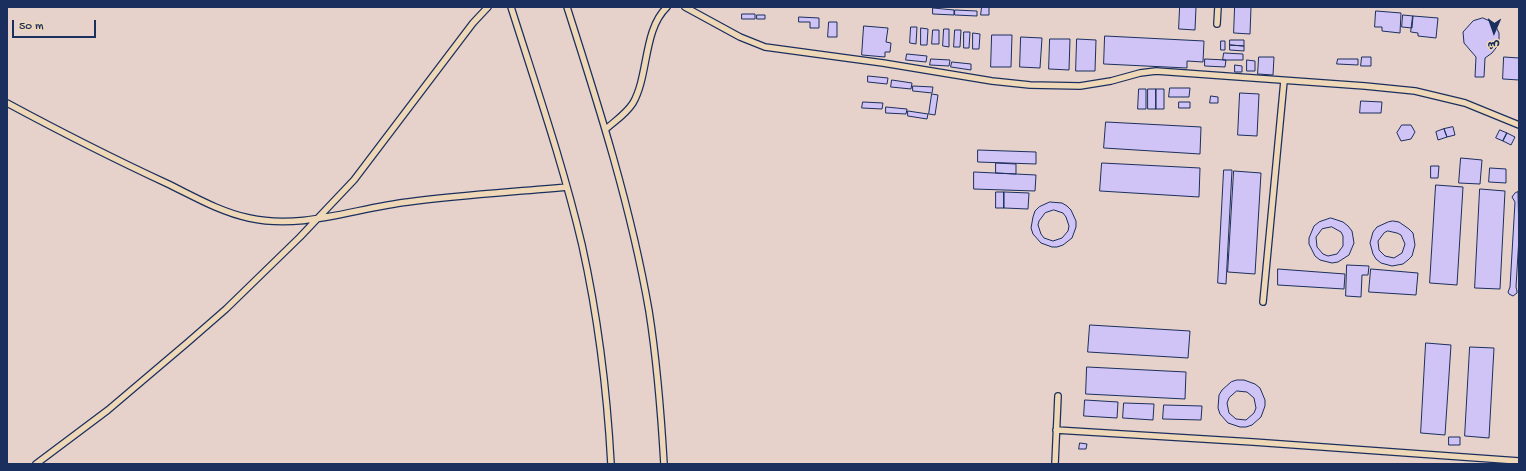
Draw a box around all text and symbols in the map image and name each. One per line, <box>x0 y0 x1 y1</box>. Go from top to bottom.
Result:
scale bar <box>14 12 98 38</box>
north arrow <box>1474 12 1514 52</box>
text: 50 m <box>19 20 44 34</box>
text: ش <box>1487 38 1500 50</box>

